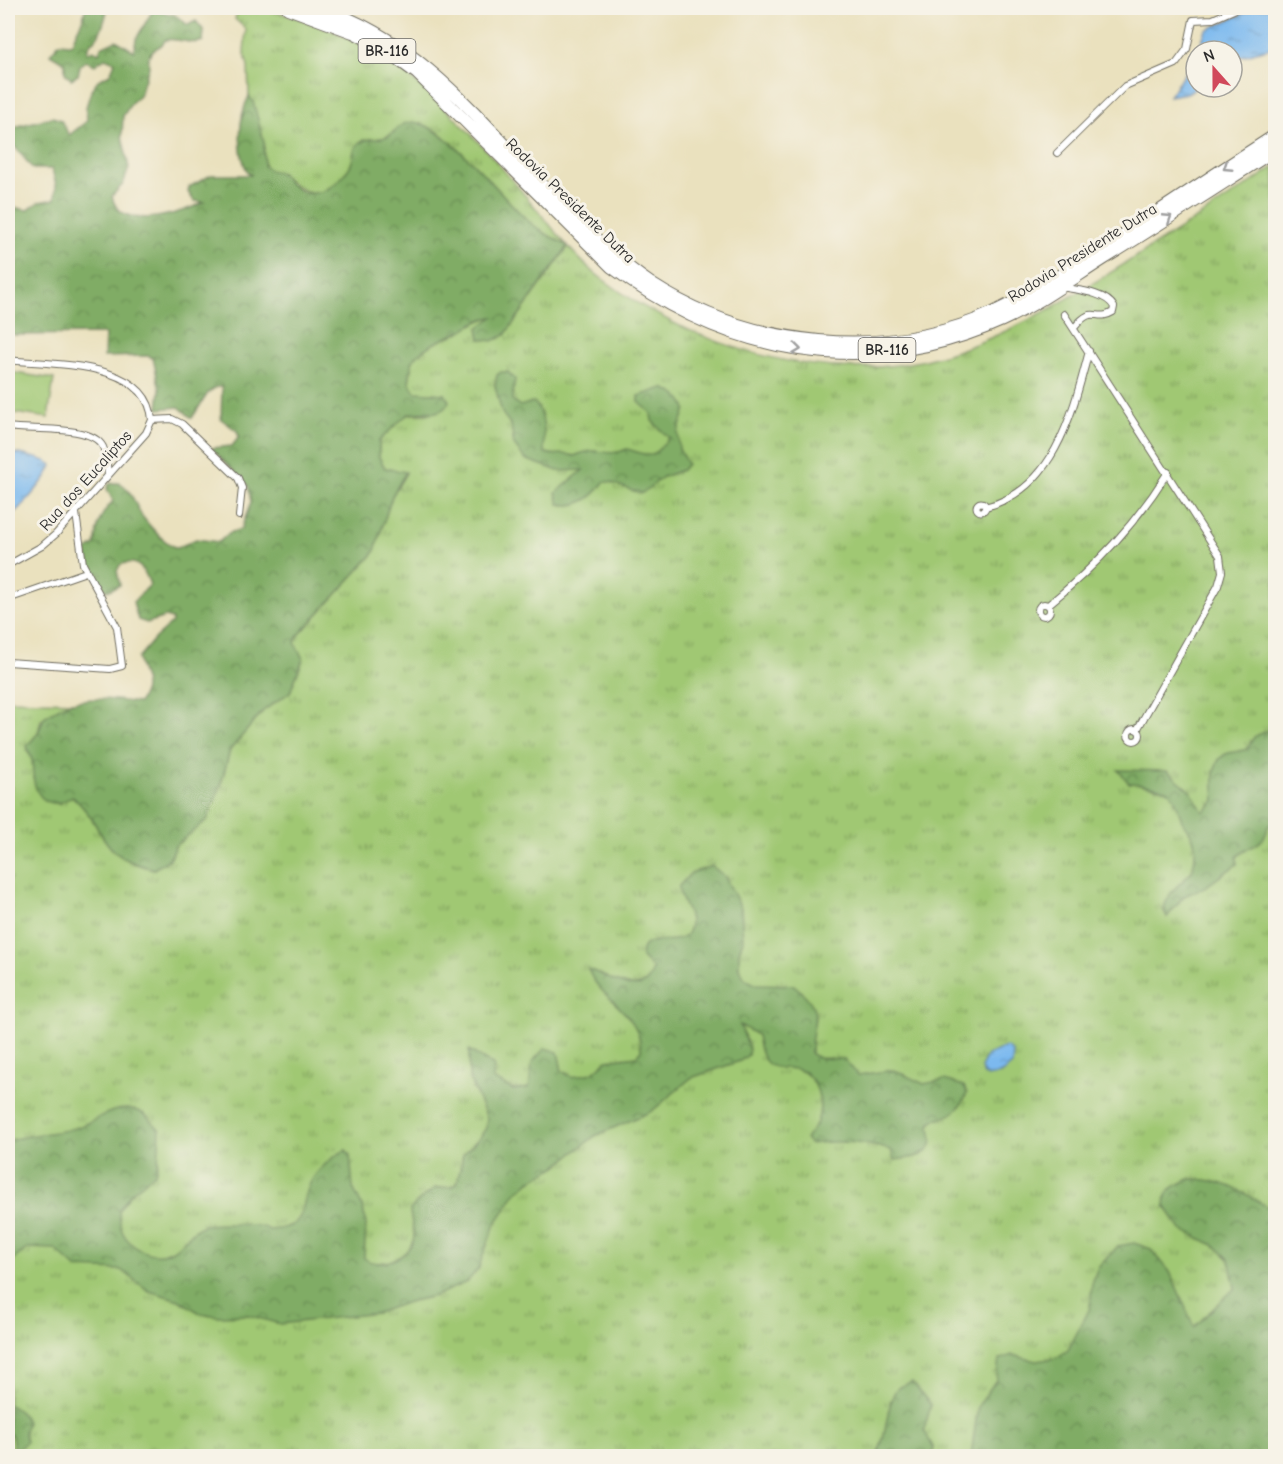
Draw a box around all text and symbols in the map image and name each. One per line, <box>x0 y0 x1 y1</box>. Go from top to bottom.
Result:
road number: BR-116 <box>358 39 416 63</box>
north arrow <box>1184 39 1244 99</box>
text: N <box>1201 46 1217 66</box>
street label: Rodovia Presidente Dutra <box>502 135 638 267</box>
one-way arrow <box>1222 160 1233 171</box>
street label: Rodovia Presidente Dutra <box>1005 200 1160 306</box>
one-way arrow <box>1162 214 1172 226</box>
road number: BR-116 <box>858 338 916 362</box>
one-way arrow <box>792 342 801 354</box>
street label: Rua dos Eucaliptos <box>36 427 136 534</box>

